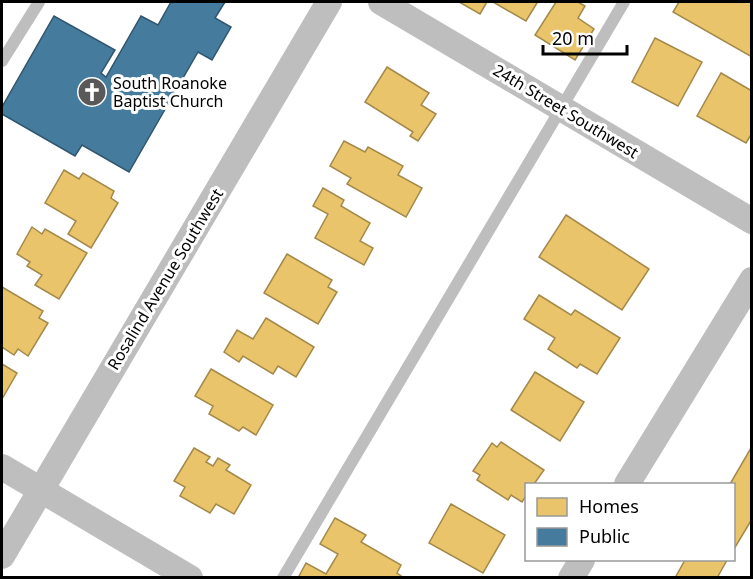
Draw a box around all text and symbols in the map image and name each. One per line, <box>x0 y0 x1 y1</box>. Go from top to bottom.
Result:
scale bar <box>543 18 627 56</box>
text: 20 m <box>552 26 594 50</box>
street label: 24th Street Southwest <box>489 59 643 163</box>
place label: South Roanoke Baptist Church <box>113 72 227 112</box>
church icon: South Roanoke Baptist Church <box>76 76 108 108</box>
street label: Rosalind Avenue Southwest <box>102 184 228 374</box>
legend <box>525 483 735 561</box>
text: Homes <box>579 494 639 518</box>
text: Public <box>579 524 630 548</box>

